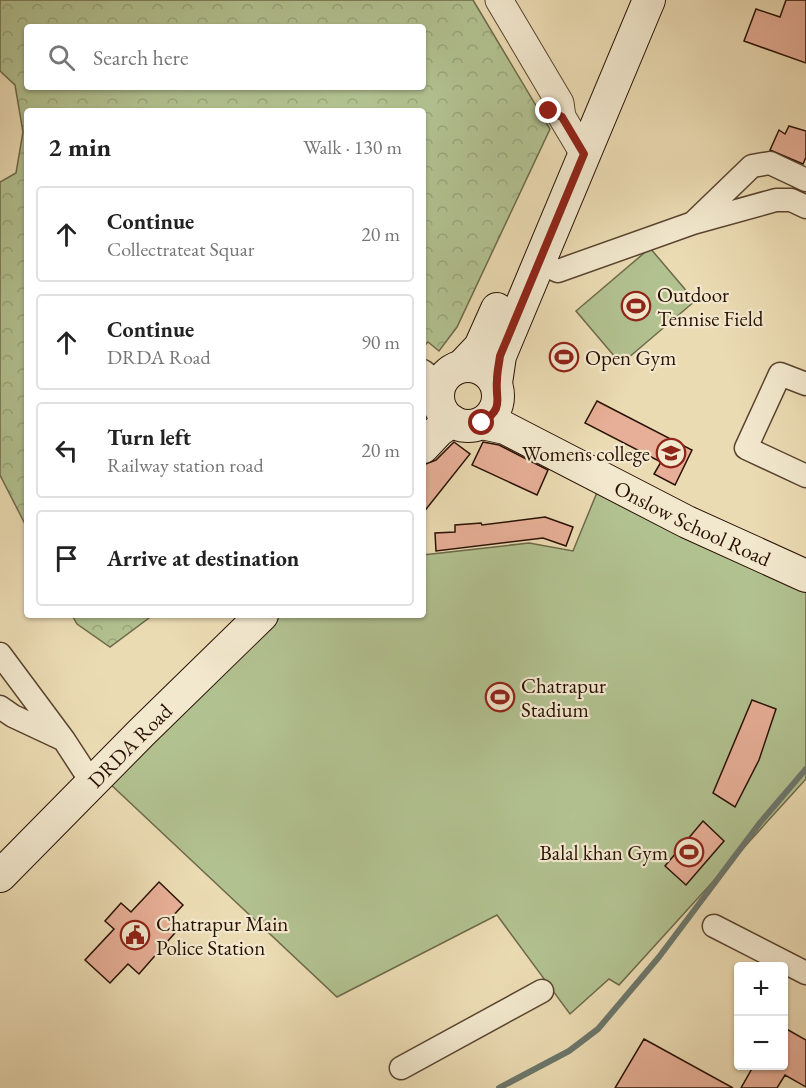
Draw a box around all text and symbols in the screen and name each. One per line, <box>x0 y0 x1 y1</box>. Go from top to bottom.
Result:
search box <box>24 24 426 90</box>
icon: search <box>45 41 78 74</box>
text: Search here <box>93 43 188 72</box>
route end <box>535 97 561 123</box>
text: 2 min <box>48 130 111 164</box>
text: Walk · 130 m <box>303 134 402 160</box>
text: Continue <box>107 207 194 236</box>
icon: ahead <box>50 218 83 251</box>
text: 20 m <box>361 221 400 247</box>
text: Collectrateat Squar <box>107 236 254 262</box>
place label: Outdoor Tennise Field <box>657 281 764 332</box>
sports icon: Outdoor Tennise Field <box>620 290 652 322</box>
text: Continue <box>107 315 194 344</box>
icon: ahead <box>50 326 83 359</box>
text: 90 m <box>361 329 400 355</box>
sports icon: Open Gym <box>548 341 580 373</box>
text: DRDA Road <box>107 344 211 370</box>
place label: Open Gym <box>585 344 676 371</box>
route start <box>468 409 494 435</box>
text: Turn left <box>107 423 191 452</box>
icon: left <box>50 434 83 467</box>
text: 20 m <box>361 437 400 463</box>
school or university icon: Womens college <box>655 437 687 469</box>
place label: Womens college <box>522 440 650 467</box>
text: Railway station road <box>107 452 264 478</box>
street label: Onslow School Road <box>610 473 776 572</box>
icon: arrive <box>50 542 83 575</box>
text: Arrive at destination <box>107 544 299 573</box>
place label: Chatrapur Stadium <box>521 672 606 723</box>
sports icon: Chatrapur Stadium <box>484 681 516 713</box>
street label: DRDA Road <box>81 697 178 793</box>
sports icon: Balal khan Gym <box>673 836 705 868</box>
place label: Balal khan Gym <box>539 839 668 866</box>
place label: Chatrapur Main Police Station <box>156 910 288 961</box>
public building icon: Chatrapur Main Police Station <box>119 919 151 951</box>
map controls <box>734 962 788 1070</box>
button: + <box>734 962 788 1016</box>
button: − <box>734 1016 788 1070</box>

